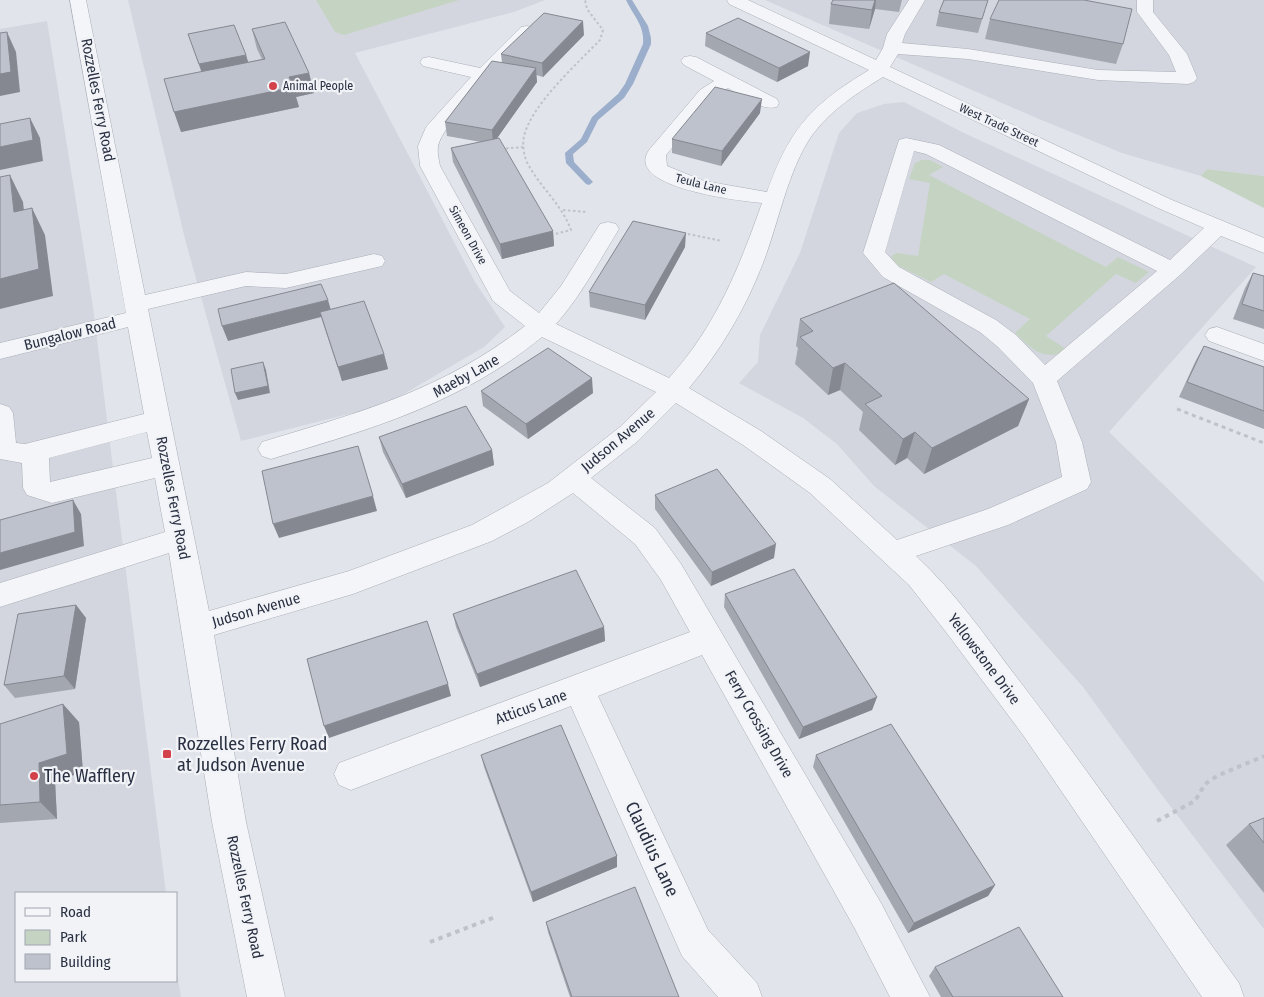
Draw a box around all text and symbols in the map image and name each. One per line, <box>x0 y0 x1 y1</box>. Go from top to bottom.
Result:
street label: Rozzelles Ferry Road <box>77 37 119 163</box>
place label: Animal People <box>283 79 353 93</box>
marker: Animal People <box>267 80 279 92</box>
street label: West Trade Street <box>957 100 1041 150</box>
street label: Teula Lane <box>674 171 728 197</box>
street label: Simeon Drive <box>446 203 490 267</box>
street label: Bungalow Road <box>22 314 118 354</box>
street label: Maeby Lane <box>430 350 502 402</box>
street label: Judson Avenue <box>577 404 659 476</box>
street label: Rozzelles Ferry Road <box>152 435 194 561</box>
street label: Judson Avenue <box>210 589 302 631</box>
street label: Yellowstone Drive <box>944 610 1024 708</box>
street label: Ferry Crossing Drive <box>721 667 797 781</box>
street label: Atticus Lane <box>493 686 569 728</box>
place label: Rozzelles Ferry Road at Judson Avenue <box>177 733 327 776</box>
marker: Rozzelles Ferry Road at Judson Avenue <box>161 748 173 760</box>
place label: The Wafflery <box>44 765 135 787</box>
marker: The Wafflery <box>28 770 40 782</box>
street label: Claudius Lane <box>620 798 684 900</box>
street label: Rozzelles Ferry Road <box>223 834 267 960</box>
legend <box>15 892 178 982</box>
text: Road <box>60 903 91 921</box>
text: Park <box>60 928 87 946</box>
text: Building <box>60 953 111 971</box>

